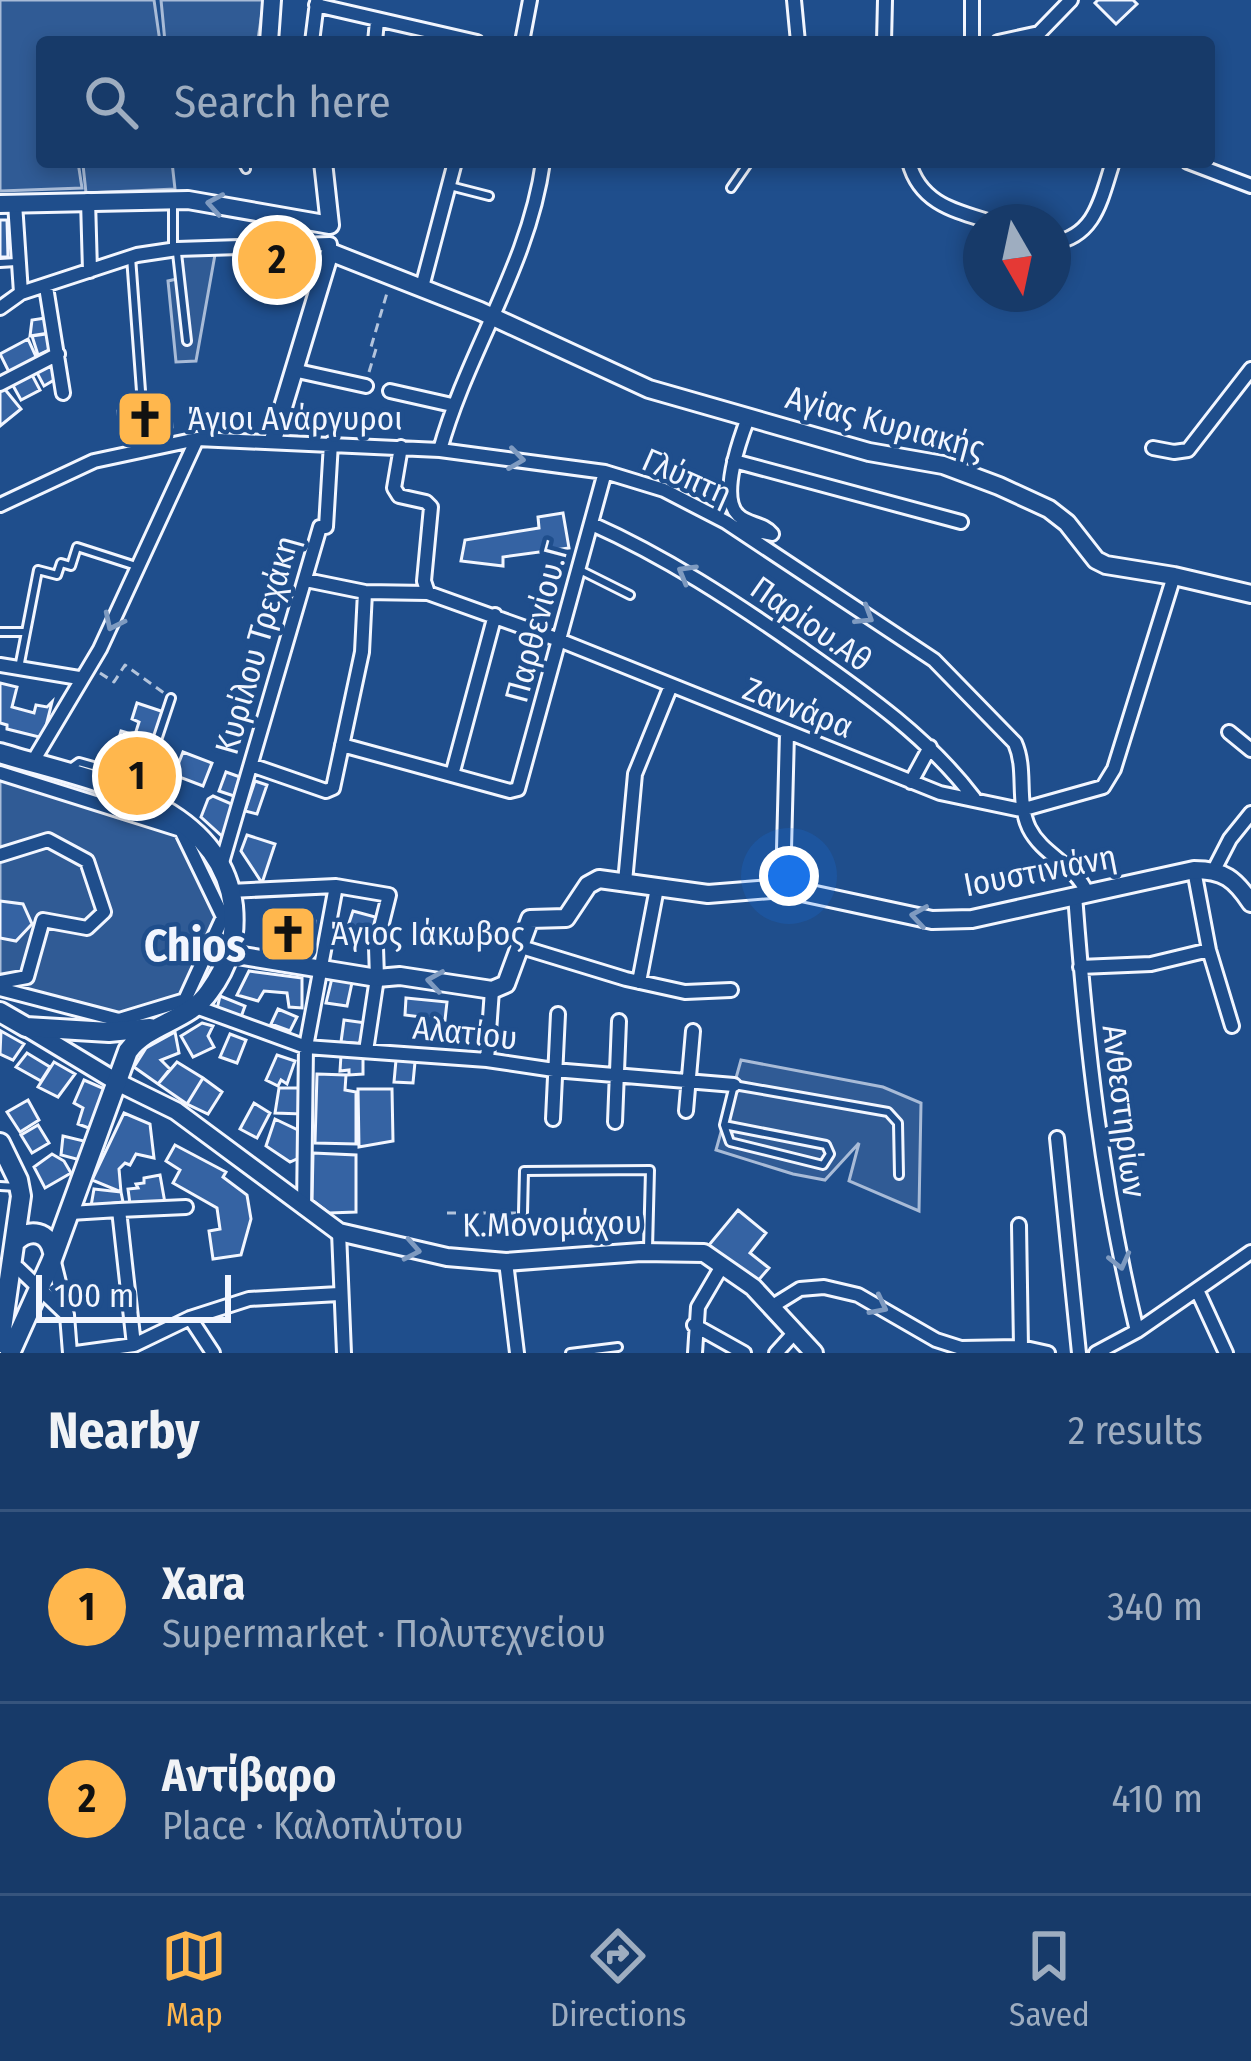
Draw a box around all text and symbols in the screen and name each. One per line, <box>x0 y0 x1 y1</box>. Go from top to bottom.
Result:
search box <box>36 36 1215 168</box>
icon: search <box>78 69 144 135</box>
text: Search here <box>174 75 391 129</box>
one-way arrow <box>206 193 226 218</box>
north arrow <box>963 204 1071 312</box>
pin: 2 <box>238 215 316 305</box>
street label: Αγίας Κυριακής <box>781 377 989 469</box>
church icon: Άγιοι Ανάργυροι <box>114 388 176 450</box>
place label: Άγιοι Ανάργυροι <box>187 399 403 439</box>
street label: Γλύπτη <box>636 440 738 514</box>
one-way arrow <box>506 445 525 471</box>
street label: Κυρίλου Τρεχάκη <box>207 531 307 759</box>
street label: Παρθενίου.Γ <box>496 537 578 707</box>
one-way arrow <box>678 564 699 587</box>
street label: Παρίου.Αθ <box>743 568 879 680</box>
one-way arrow <box>852 602 874 625</box>
one-way arrow <box>105 609 128 631</box>
street label: Ζαννάρα <box>738 669 858 747</box>
pin: 1 <box>98 731 176 821</box>
street label: Ιουστινιάνη <box>960 837 1120 905</box>
your location <box>759 846 819 906</box>
church icon: Άγιος Ιάκωβος <box>257 903 319 965</box>
one-way arrow <box>909 905 929 930</box>
place label: Άγιος Ιάκωβος <box>330 914 524 954</box>
district label: Chios <box>144 919 246 973</box>
one-way arrow <box>425 969 445 995</box>
street label: Αλατίου <box>411 1008 519 1058</box>
street label: Ανθεστηρίων <box>1094 1022 1155 1200</box>
street label: Κ.Μονομάχου <box>462 1202 642 1246</box>
one-way arrow <box>402 1236 422 1262</box>
one-way arrow <box>1106 1251 1131 1271</box>
scale bar <box>36 1269 231 1322</box>
text: 100 m <box>54 1276 134 1316</box>
one-way arrow <box>867 1292 889 1315</box>
text: Nearby <box>48 1400 200 1462</box>
text: 2 results <box>1068 1408 1203 1454</box>
text: Xara <box>162 1557 245 1611</box>
text: 1 <box>79 1584 95 1630</box>
text: 340 m <box>1107 1584 1203 1630</box>
text: Supermarket · Πολυτεχνείου <box>162 1611 606 1657</box>
text: Αντίβαρο <box>162 1749 336 1803</box>
text: 2 <box>78 1776 96 1822</box>
text: 410 m <box>1112 1776 1203 1822</box>
text: Place · Καλοπλύτου <box>162 1803 464 1849</box>
tab: Map <box>161 1923 227 2035</box>
tab: Directions <box>550 1923 686 2035</box>
tab: Saved <box>1009 1923 1090 2035</box>

